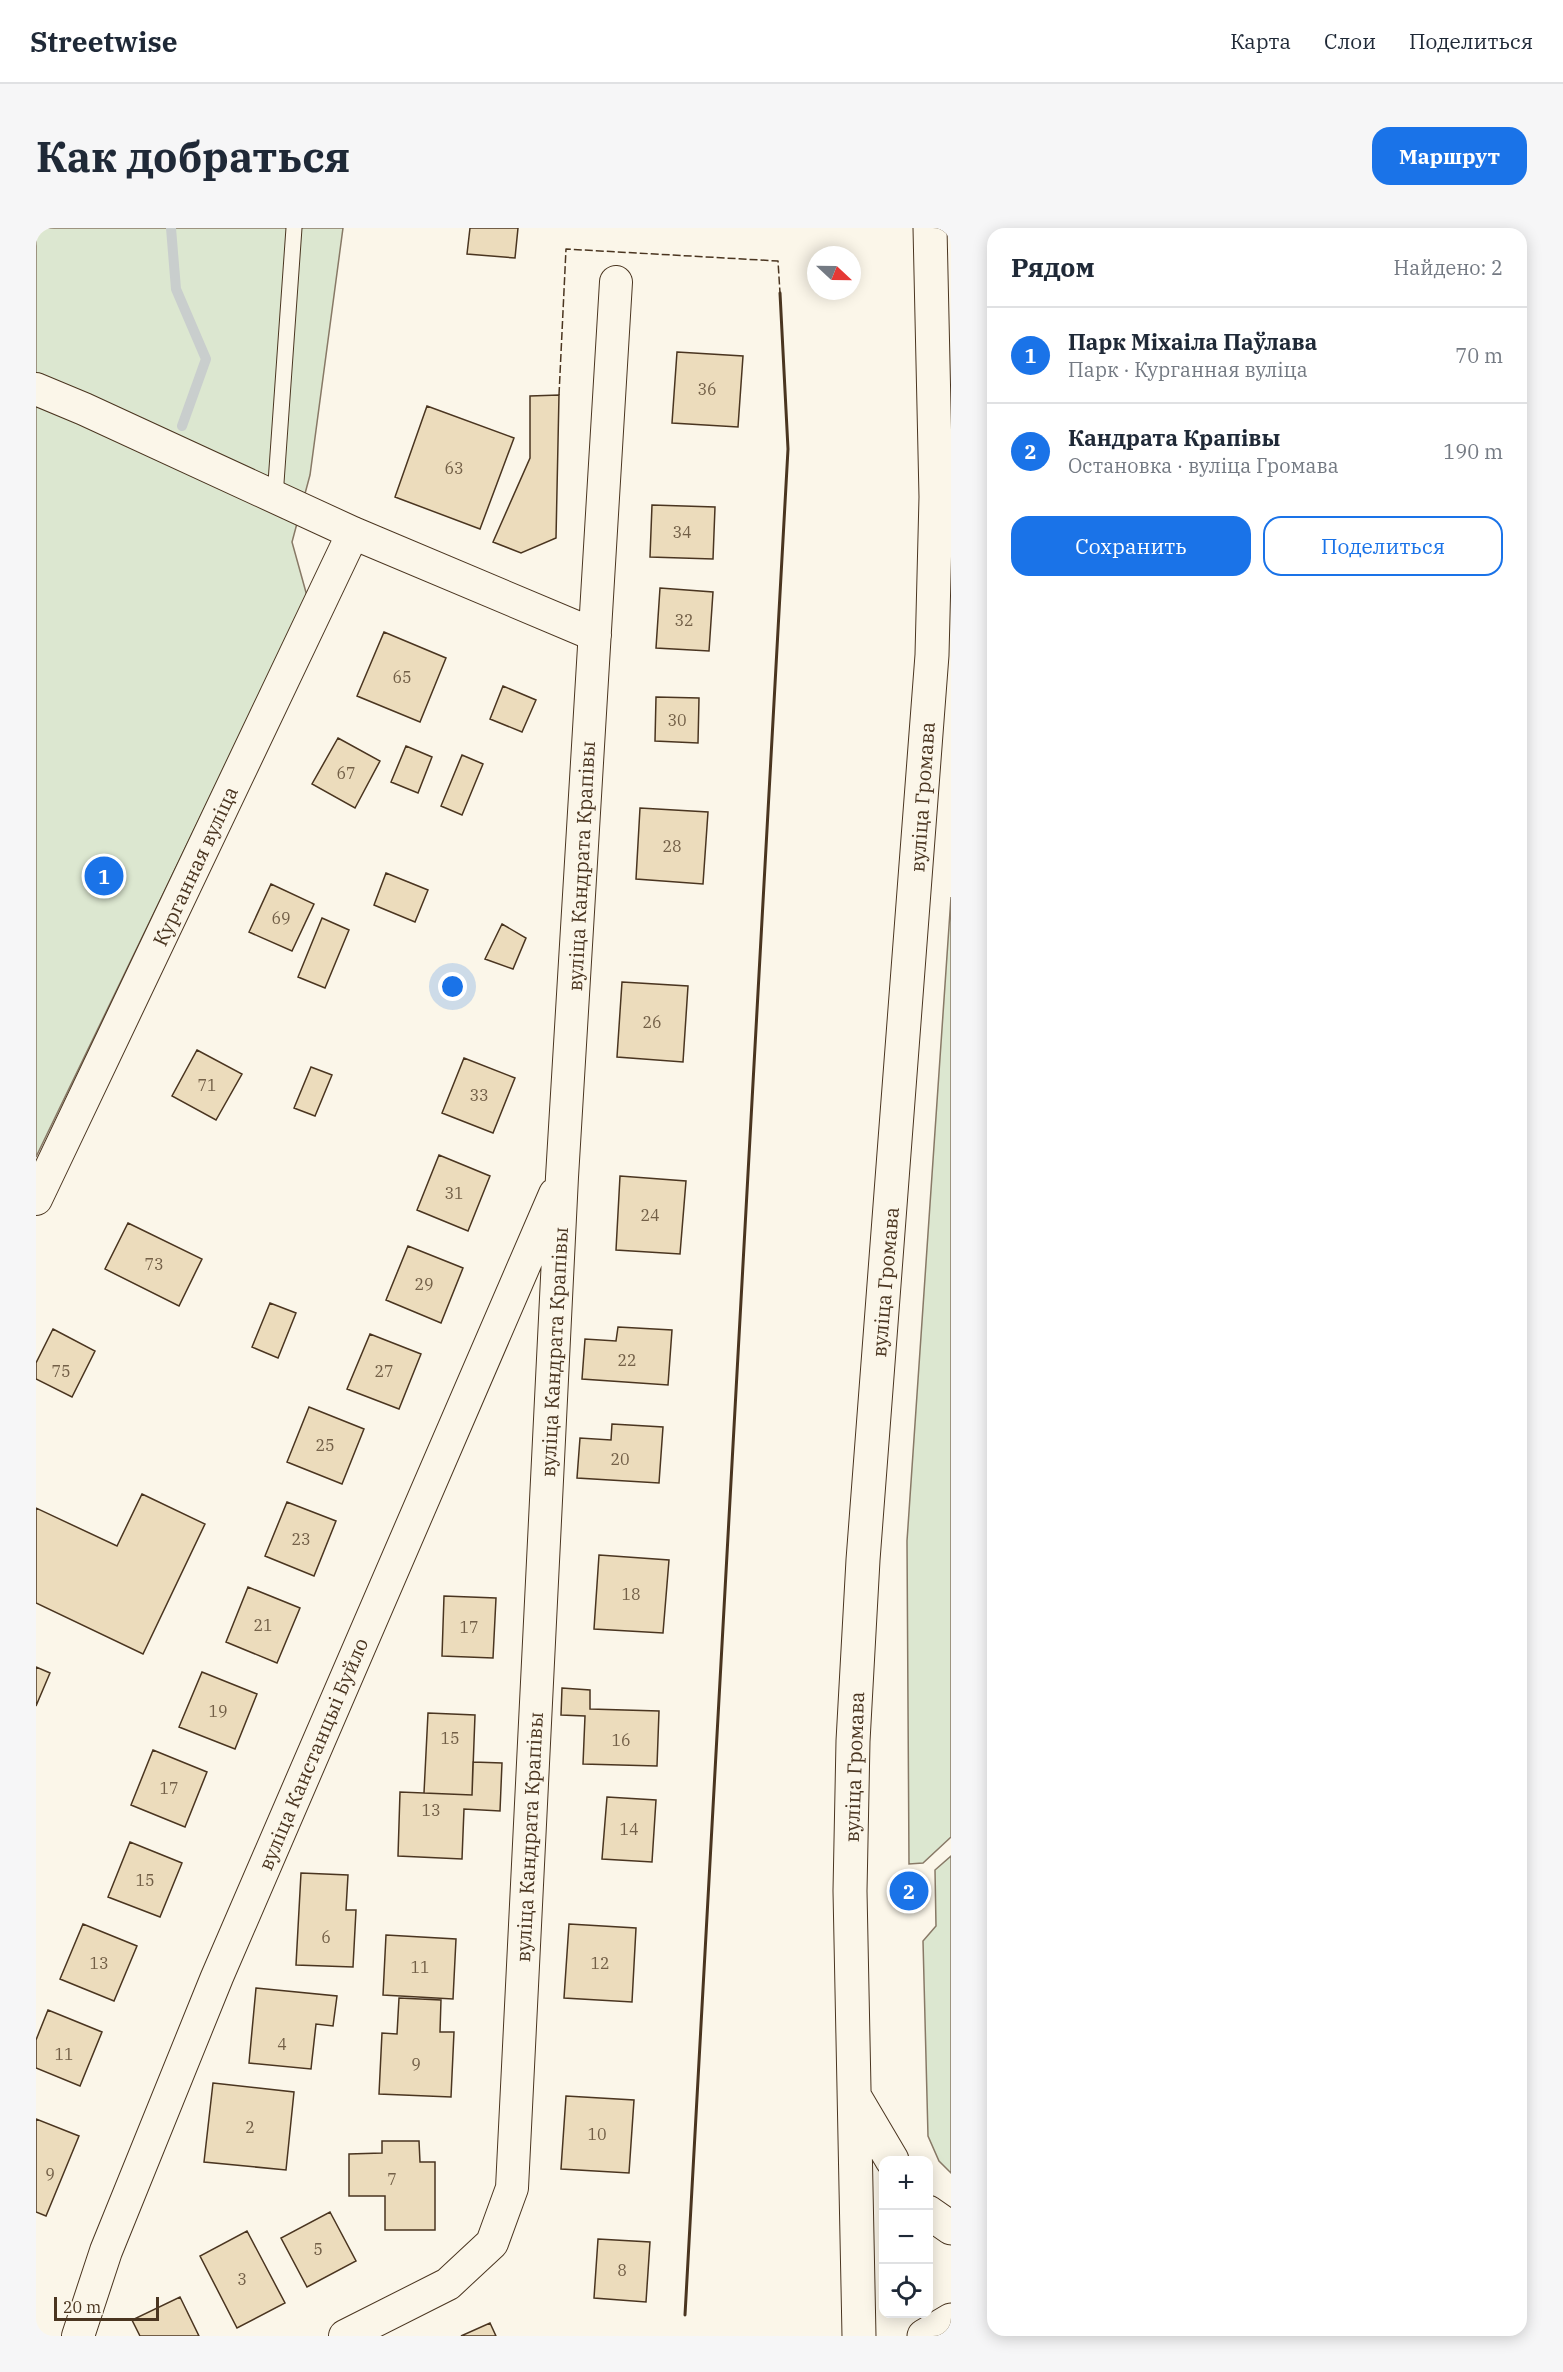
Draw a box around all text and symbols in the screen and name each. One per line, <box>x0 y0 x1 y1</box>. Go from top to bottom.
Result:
text: Streetwise <box>30 23 177 60</box>
text: Карта <box>1230 27 1291 55</box>
text: Слои <box>1324 27 1376 55</box>
text: Поделиться <box>1409 27 1533 55</box>
button: Маршрут <box>1372 127 1527 185</box>
text: Как добраться <box>36 129 350 184</box>
north arrow <box>807 246 861 300</box>
text: Рядом <box>1011 250 1095 284</box>
text: Найдено: 2 <box>1394 254 1503 281</box>
text: Парк Міхаіла Паўлава <box>1068 327 1317 356</box>
text: 1 <box>1025 342 1037 369</box>
text: 70 m <box>1455 342 1503 369</box>
text: Парк · Курганная вуліца <box>1068 356 1308 383</box>
house number: 36 <box>697 379 717 399</box>
text: Кандрата Крапівы <box>1068 423 1280 452</box>
text: 2 <box>1025 438 1037 465</box>
text: 190 m <box>1443 438 1503 465</box>
text: Остановка · вуліца Громава <box>1068 452 1339 479</box>
house number: 63 <box>444 458 464 478</box>
button: Сохранить <box>1011 516 1251 576</box>
button: Поделиться <box>1263 516 1503 576</box>
house number: 34 <box>672 522 692 542</box>
house number: 32 <box>674 610 694 630</box>
house number: 65 <box>392 667 412 687</box>
house number: 30 <box>667 710 687 730</box>
street label: вуліца Громава <box>903 721 941 873</box>
street label: вуліца Кандрата Крапівы <box>561 740 601 992</box>
house number: 67 <box>336 763 356 783</box>
street label: Курганная вуліца <box>146 782 244 950</box>
house number: 28 <box>662 836 682 856</box>
pin: 1 <box>84 854 124 898</box>
house number: 69 <box>271 908 291 928</box>
your location <box>438 972 467 1001</box>
house number: 26 <box>642 1012 662 1032</box>
house number: 71 <box>197 1075 217 1095</box>
house number: 33 <box>469 1085 489 1105</box>
house number: 31 <box>444 1183 464 1203</box>
house number: 24 <box>640 1205 660 1225</box>
street label: вуліца Громава <box>865 1206 905 1358</box>
street label: вуліца Кандрата Крапівы <box>534 1226 574 1478</box>
house number: 73 <box>144 1254 164 1274</box>
house number: 29 <box>414 1274 434 1294</box>
house number: 22 <box>617 1350 637 1370</box>
house number: 75 <box>51 1361 71 1381</box>
house number: 27 <box>374 1361 394 1381</box>
house number: 25 <box>315 1435 335 1455</box>
house number: 20 <box>610 1449 630 1469</box>
house number: 23 <box>291 1529 311 1549</box>
house number: 18 <box>621 1584 641 1604</box>
house number: 21 <box>253 1615 273 1635</box>
house number: 17 <box>459 1617 479 1637</box>
street label: вуліца Канстанцыі Буйло <box>252 1634 374 1874</box>
street label: вуліца Громава <box>838 1691 870 1843</box>
house number: 19 <box>208 1701 228 1721</box>
street label: вуліца Кандрата Крапівы <box>509 1711 549 1963</box>
house number: 15 <box>440 1728 460 1748</box>
house number: 16 <box>611 1730 631 1750</box>
house number: 17 <box>159 1778 179 1798</box>
house number: 13 <box>421 1800 441 1820</box>
house number: 14 <box>619 1819 639 1839</box>
pin: 2 <box>890 1868 928 1914</box>
house number: 15 <box>135 1870 155 1890</box>
house number: 6 <box>321 1927 331 1947</box>
house number: 13 <box>89 1953 109 1973</box>
house number: 12 <box>590 1953 610 1973</box>
house number: 11 <box>410 1957 430 1977</box>
house number: 4 <box>277 2034 287 2054</box>
house number: 11 <box>54 2044 74 2064</box>
house number: 9 <box>411 2054 421 2074</box>
house number: 2 <box>245 2117 255 2137</box>
house number: 10 <box>587 2124 607 2144</box>
map controls <box>879 2156 933 2318</box>
button: + <box>879 2156 933 2210</box>
house number: 9 <box>45 2164 55 2184</box>
house number: 7 <box>387 2169 397 2189</box>
button: − <box>879 2210 933 2264</box>
house number: 5 <box>313 2239 323 2259</box>
house number: 8 <box>617 2260 627 2280</box>
button: locate <box>879 2264 933 2318</box>
house number: 3 <box>237 2269 247 2289</box>
scale bar <box>54 2294 159 2322</box>
text: 20 m <box>63 2297 101 2317</box>

